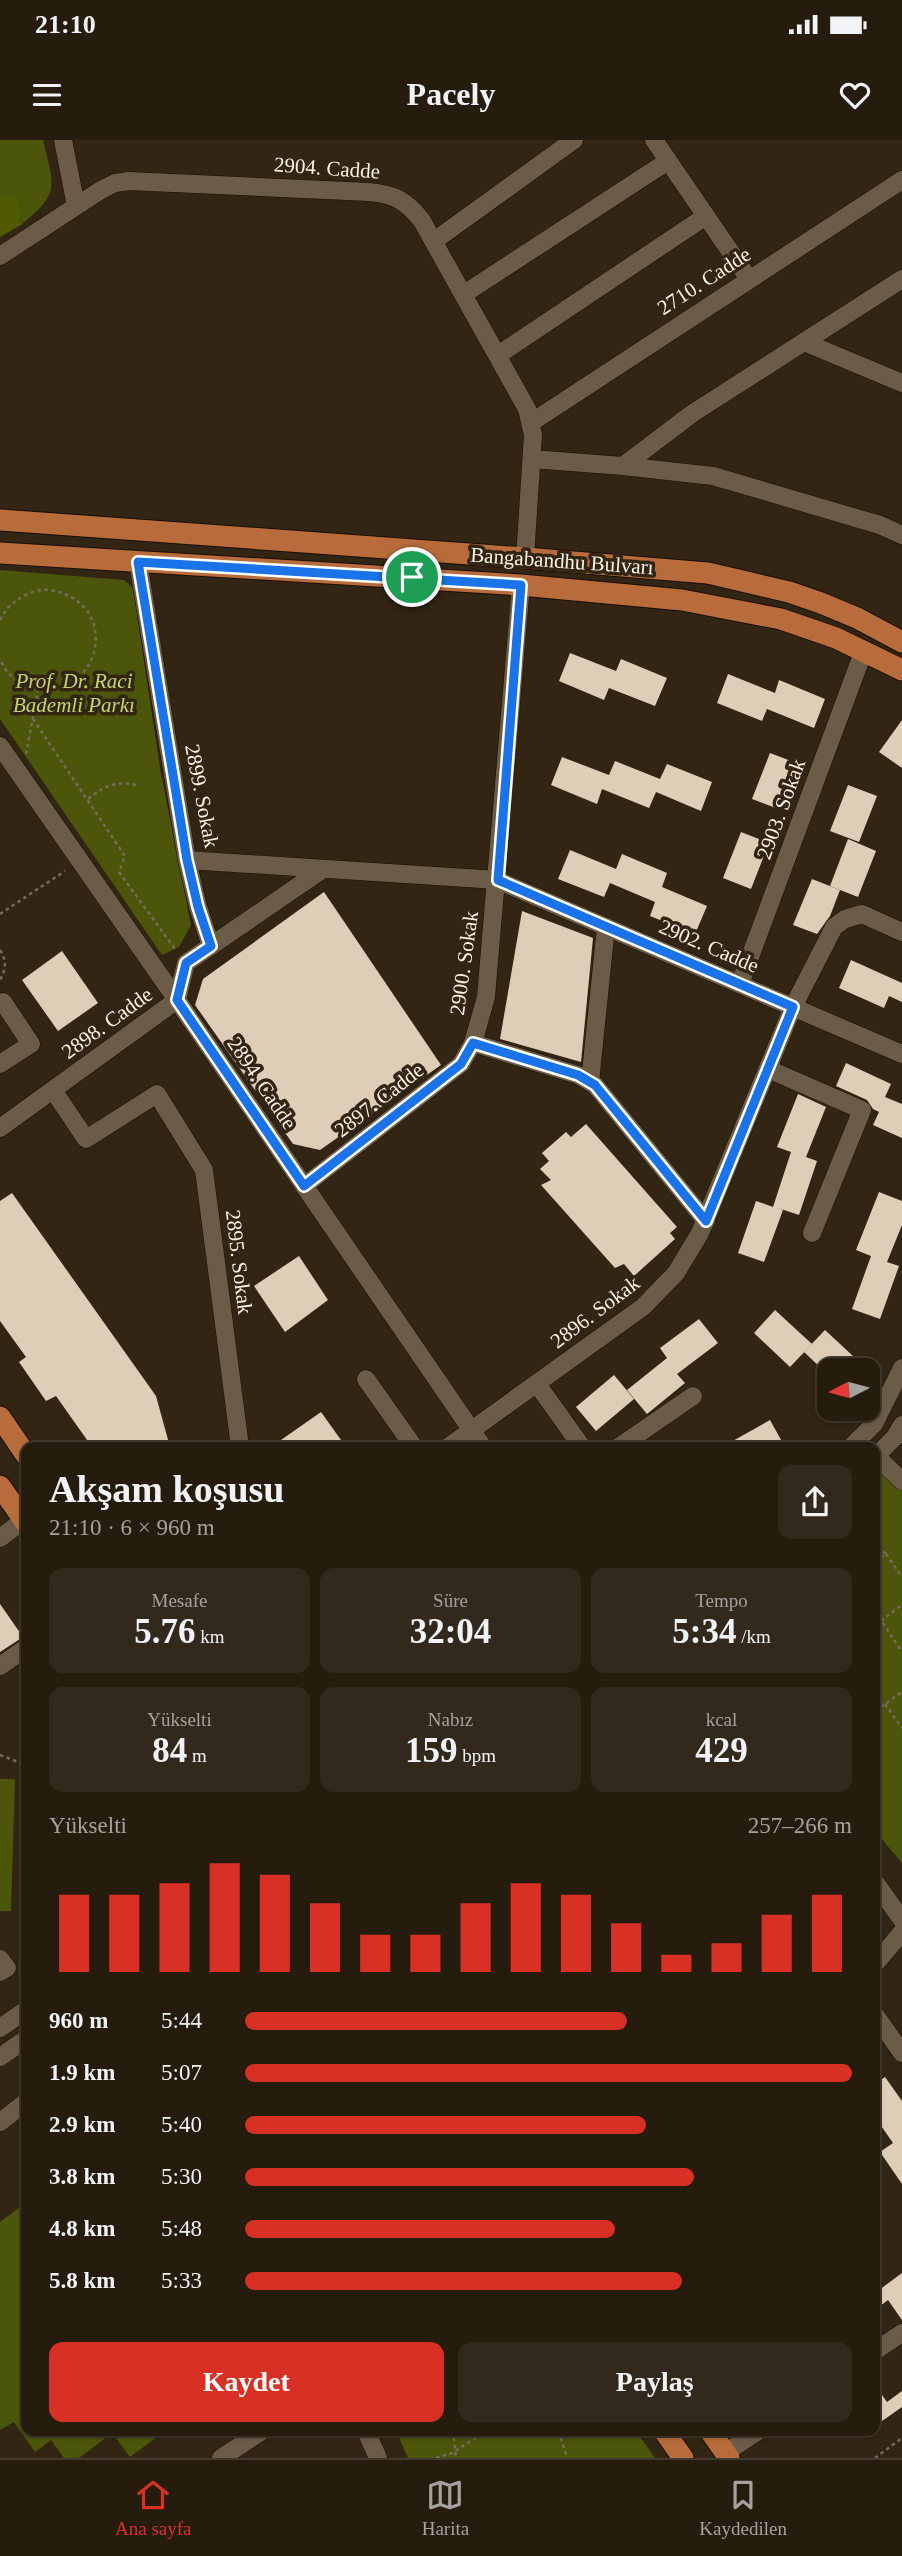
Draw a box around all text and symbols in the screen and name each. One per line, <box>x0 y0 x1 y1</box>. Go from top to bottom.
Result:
text: 21:10 <box>35 10 96 39</box>
icon: menu <box>28 76 66 114</box>
text: Pacely <box>407 76 495 112</box>
icon: heart <box>836 76 874 114</box>
street label: 2904. Cadde <box>273 152 381 184</box>
street label: 2710. Cadde <box>653 242 755 320</box>
street label: Bangabandhu Bulvarı <box>470 543 655 579</box>
pin <box>382 547 442 607</box>
icon: arrive <box>393 558 431 596</box>
park label: Prof. Dr. Raci Bademli Parkı <box>13 669 135 717</box>
street label: 2899. Sokak <box>180 742 224 850</box>
street label: 2903. Sokak <box>752 755 810 862</box>
street label: 2900. Sokak <box>445 909 483 1017</box>
street label: 2902. Cadde <box>655 914 763 978</box>
street label: 2898. Cadde <box>57 982 157 1064</box>
street label: 2894. Cadde <box>222 1032 302 1134</box>
street label: 2897. Cadde <box>330 1058 428 1142</box>
street label: 2895. Sokak <box>221 1208 257 1316</box>
street label: 2896. Sokak <box>546 1271 645 1353</box>
north arrow <box>817 1358 880 1421</box>
map controls <box>817 1358 880 1421</box>
button: share <box>778 1465 852 1539</box>
text: Akşam koşusu <box>49 1468 285 1510</box>
text: 21:10 · 6 × 960 m <box>49 1515 215 1540</box>
text: Mesafe <box>152 1590 207 1611</box>
text: Süre <box>433 1590 468 1611</box>
text: Tempo <box>695 1590 748 1611</box>
text: 5.76 <box>134 1612 196 1651</box>
text: 32:04 <box>410 1612 491 1651</box>
text: 5:34 <box>672 1612 736 1651</box>
text: km <box>196 1626 225 1647</box>
text: /km <box>736 1626 771 1647</box>
text: Yükselti <box>147 1709 212 1730</box>
text: Nabız <box>428 1709 473 1730</box>
text: kcal <box>706 1709 737 1730</box>
text: 84 <box>152 1731 187 1770</box>
text: 159 <box>405 1731 457 1770</box>
text: 429 <box>695 1731 748 1770</box>
text: m <box>187 1745 207 1766</box>
text: bpm <box>457 1745 496 1766</box>
text: Yükselti <box>49 1813 127 1838</box>
text: 257–266 m <box>748 1813 852 1838</box>
text: 960 m <box>49 2008 108 2033</box>
text: 5:44 <box>161 2008 202 2033</box>
text: 1.9 km <box>49 2060 115 2085</box>
text: 5:07 <box>161 2060 202 2085</box>
text: 2.9 km <box>49 2112 115 2137</box>
text: 5:40 <box>161 2112 202 2137</box>
text: 3.8 km <box>49 2164 115 2189</box>
text: 5:30 <box>161 2164 202 2189</box>
text: 4.8 km <box>49 2216 115 2241</box>
text: 5:48 <box>161 2216 202 2241</box>
text: 5.8 km <box>49 2268 115 2293</box>
text: 5:33 <box>161 2268 202 2293</box>
button: Kaydet <box>49 2342 444 2422</box>
button: Paylaş <box>458 2342 852 2422</box>
tab: Ana sayfa <box>115 2476 192 2540</box>
tab: Harita <box>422 2476 469 2540</box>
tab: Kaydedilen <box>699 2476 787 2540</box>

